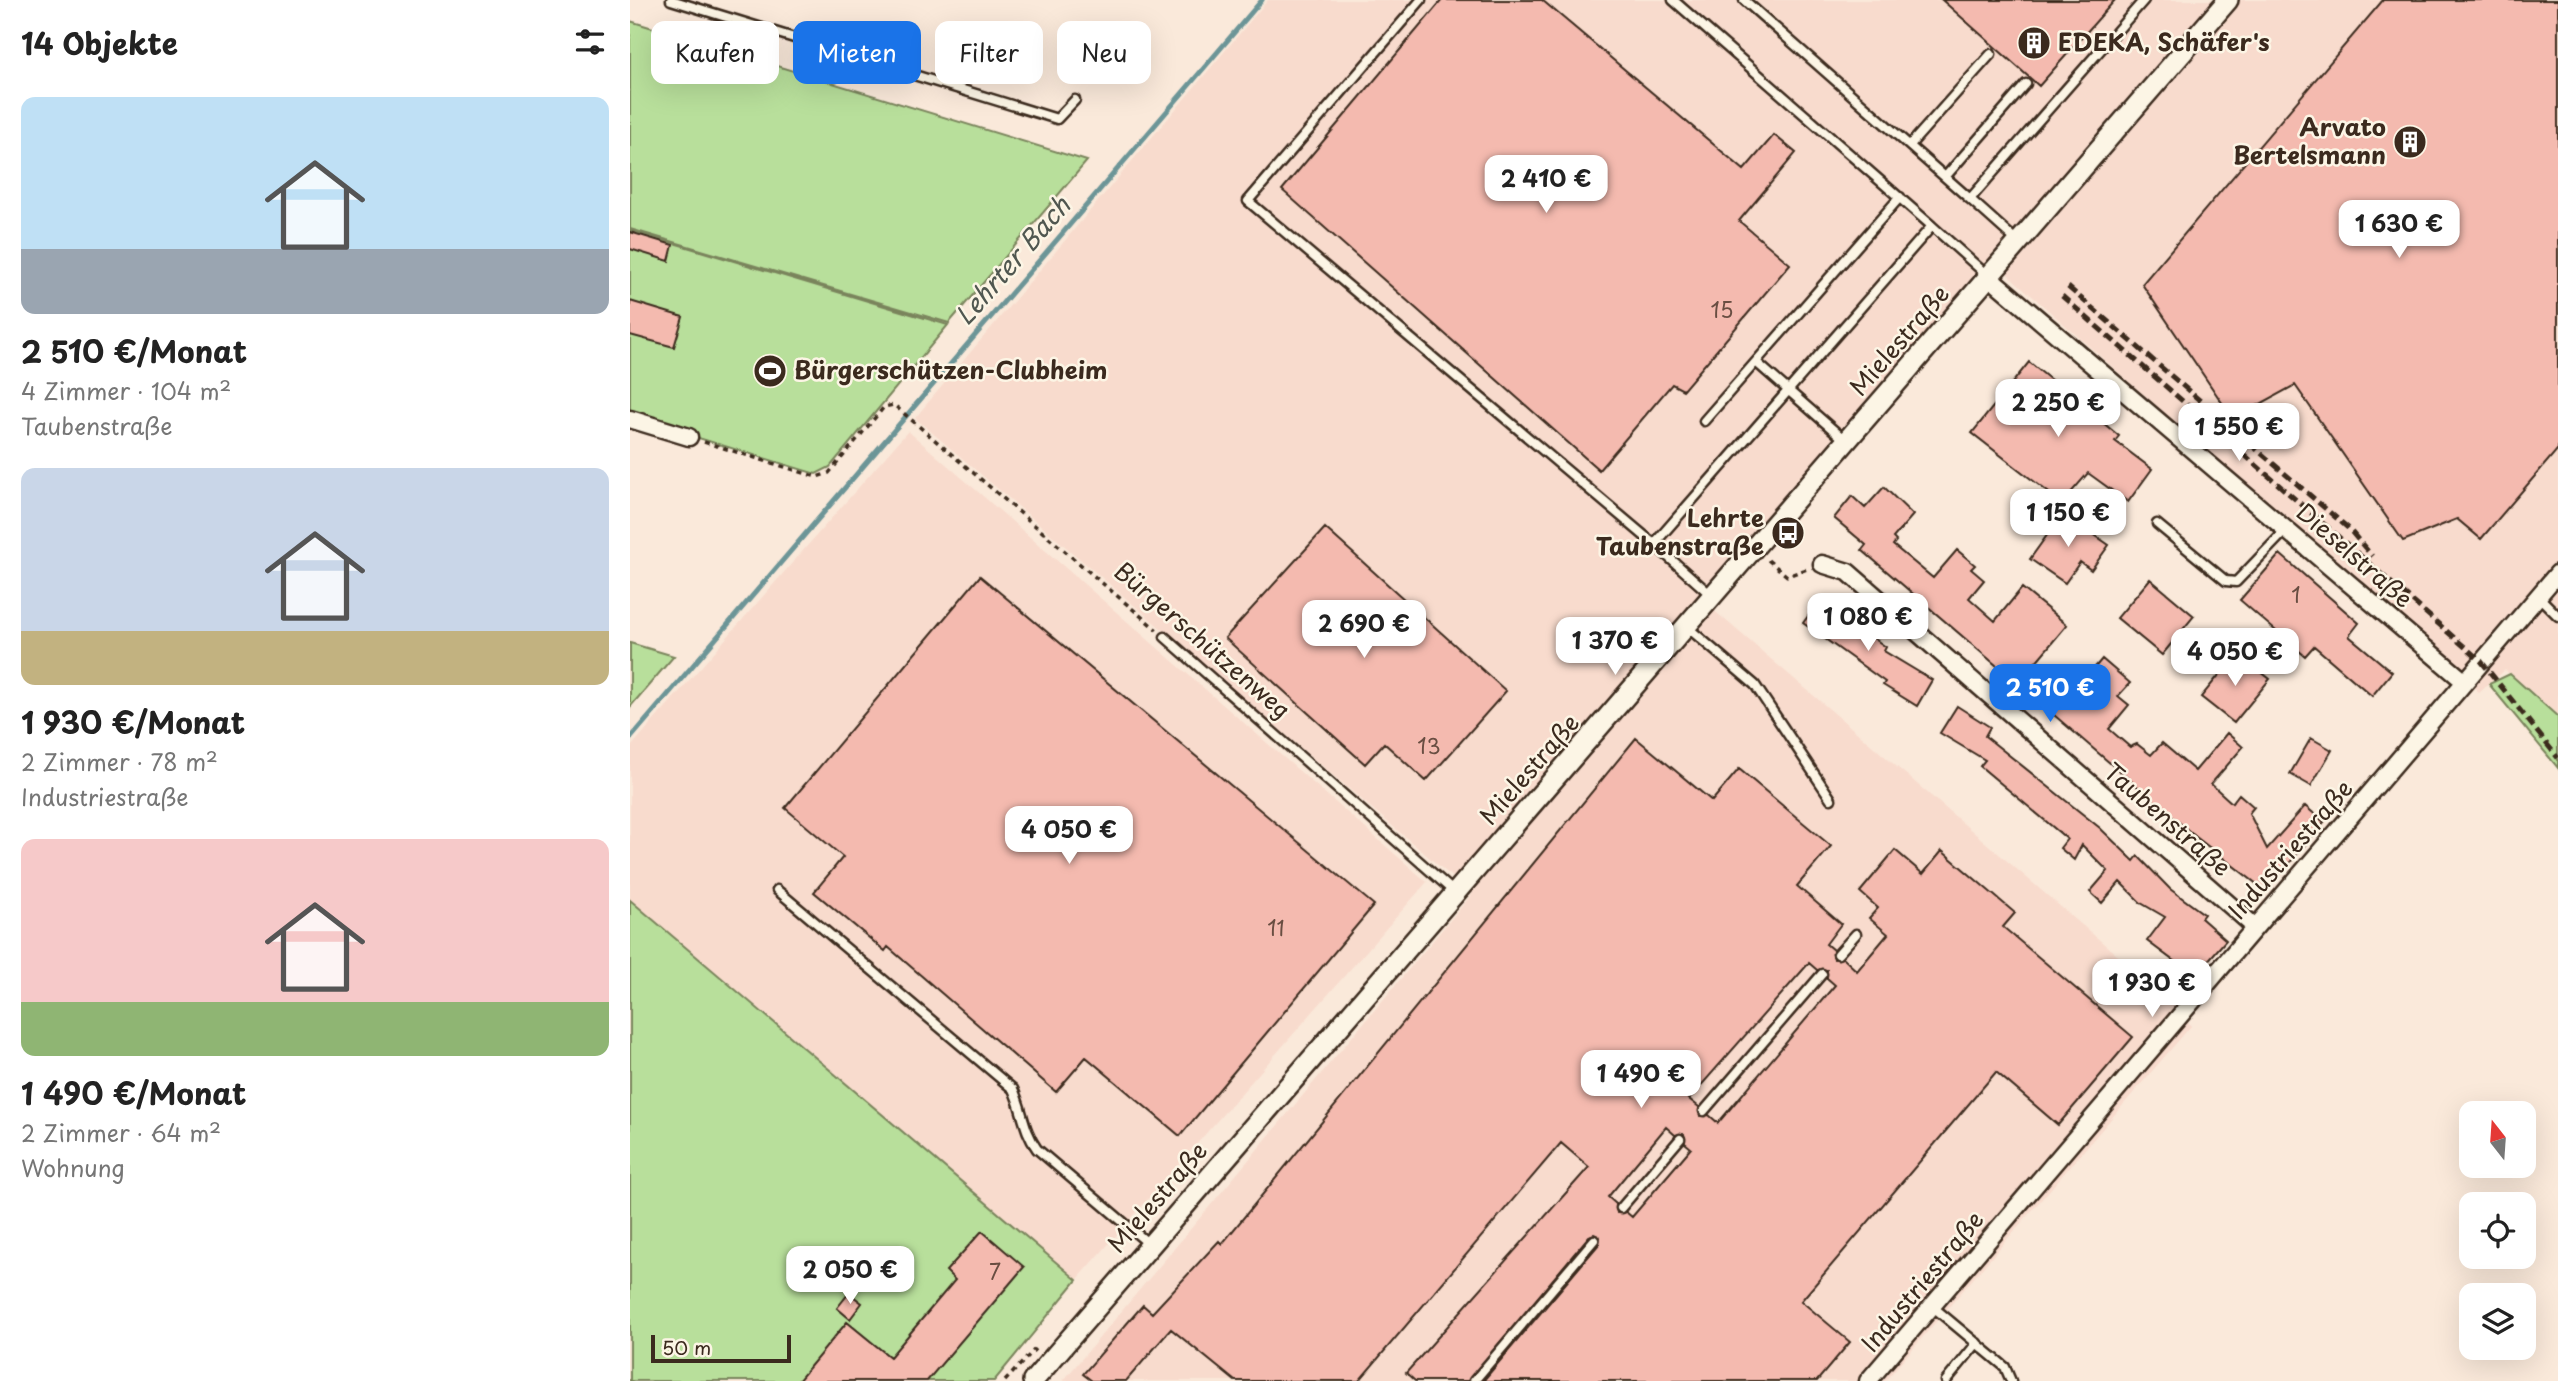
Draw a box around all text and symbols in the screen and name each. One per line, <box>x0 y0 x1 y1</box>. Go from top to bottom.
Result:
text: 14 Objekte <box>21 20 178 65</box>
chip: Kaufen <box>651 21 779 84</box>
chip: Mieten <box>793 21 921 84</box>
chip: Filter <box>935 21 1043 84</box>
chip: Neu <box>1057 21 1151 84</box>
icon: filters <box>571 23 609 61</box>
place label: EDEKA, Schäfer's <box>2058 23 2270 59</box>
building icon: EDEKA, Schäfer's <box>2015 24 2053 62</box>
place label: Arvato Bertelsmann <box>2233 108 2386 172</box>
building icon: Arvato Bertelsmann <box>2391 123 2429 161</box>
icon: home <box>252 142 378 268</box>
pin: 2 410 € <box>1481 156 1611 215</box>
text: 2 410 € <box>1501 160 1591 195</box>
water label: Lehrter Bach <box>945 187 1079 333</box>
pin: 1 630 € <box>2334 201 2464 260</box>
text: 1 630 € <box>2355 205 2443 240</box>
street label: Mielestraße <box>1840 276 1957 403</box>
house number: 15 <box>1711 293 1733 325</box>
text: 2 510 €/Monat <box>21 328 247 373</box>
place label: Bürgerschützen-Clubheim <box>794 351 1108 387</box>
sports icon: Bürgerschützen-Clubheim <box>751 352 789 390</box>
text: 4 Zimmer · 104 m² <box>21 373 231 408</box>
pin: 2 250 € <box>1993 380 2123 439</box>
text: 2 250 € <box>2011 384 2105 419</box>
pin: 1 550 € <box>2174 404 2304 463</box>
text: Taubenstraße <box>21 408 172 443</box>
text: 1 550 € <box>2194 408 2284 443</box>
pin: 1 150 € <box>2003 490 2133 549</box>
text: 1 150 € <box>2026 494 2110 529</box>
street label: Dieselstraße <box>2289 494 2421 615</box>
place label: Lehrte Taubenstraße <box>1596 499 1764 563</box>
icon: home <box>252 513 378 639</box>
bus stop icon: Lehrte Taubenstraße <box>1769 514 1807 552</box>
street label: Bürgerschützenweg <box>1107 553 1300 726</box>
house number: 1 <box>2291 578 2301 610</box>
pin: 1 080 € <box>1803 594 1933 653</box>
text: 1 080 € <box>1823 598 1913 633</box>
pin: 2 690 € <box>1299 600 1429 660</box>
text: 2 690 € <box>1318 605 1410 640</box>
pin: 1 370 € <box>1550 618 1680 677</box>
text: 1 370 € <box>1572 622 1658 657</box>
pin: 4 050 € <box>2170 628 2300 688</box>
text: 4 050 € <box>2187 633 2283 668</box>
pin: 2 510 € <box>1985 664 2115 724</box>
text: 2 510 € <box>2006 669 2094 704</box>
text: 1 930 €/Monat <box>21 699 245 744</box>
street label: Mielestraße <box>1470 705 1587 832</box>
house number: 13 <box>1417 729 1441 761</box>
text: 2 Zimmer · 78 m² <box>21 744 218 779</box>
street label: Taubenstraße <box>2097 753 2240 884</box>
street label: Industriestraße <box>2219 771 2360 926</box>
text: Industriestraße <box>21 779 188 814</box>
pin: 4 050 € <box>1004 806 1134 866</box>
text: 4 050 € <box>1021 811 1117 846</box>
icon: home <box>252 884 378 1010</box>
house number: 11 <box>1267 911 1285 943</box>
pin: 1 930 € <box>2087 960 2217 1019</box>
text: 1 930 € <box>2108 964 2196 999</box>
pin: 1 490 € <box>1576 1050 1706 1110</box>
text: 1 490 € <box>1597 1055 1685 1090</box>
text: 1 490 €/Monat <box>21 1070 246 1115</box>
north arrow <box>2459 1101 2536 1178</box>
map controls <box>2459 1101 2536 1360</box>
text: 2 Zimmer · 64 m² <box>21 1115 221 1150</box>
street label: Mielestraße <box>1098 1133 1215 1260</box>
text: Wohnung <box>21 1150 125 1185</box>
button: locate <box>2459 1192 2536 1269</box>
street label: Industriestraße <box>1852 1202 1991 1359</box>
pin: 2 050 € <box>785 1246 915 1306</box>
text: 2 050 € <box>802 1251 898 1286</box>
house number: 7 <box>989 1255 1001 1287</box>
button: layers <box>2459 1283 2536 1360</box>
scale bar <box>651 1332 791 1364</box>
text: 50 m <box>662 1333 711 1361</box>

